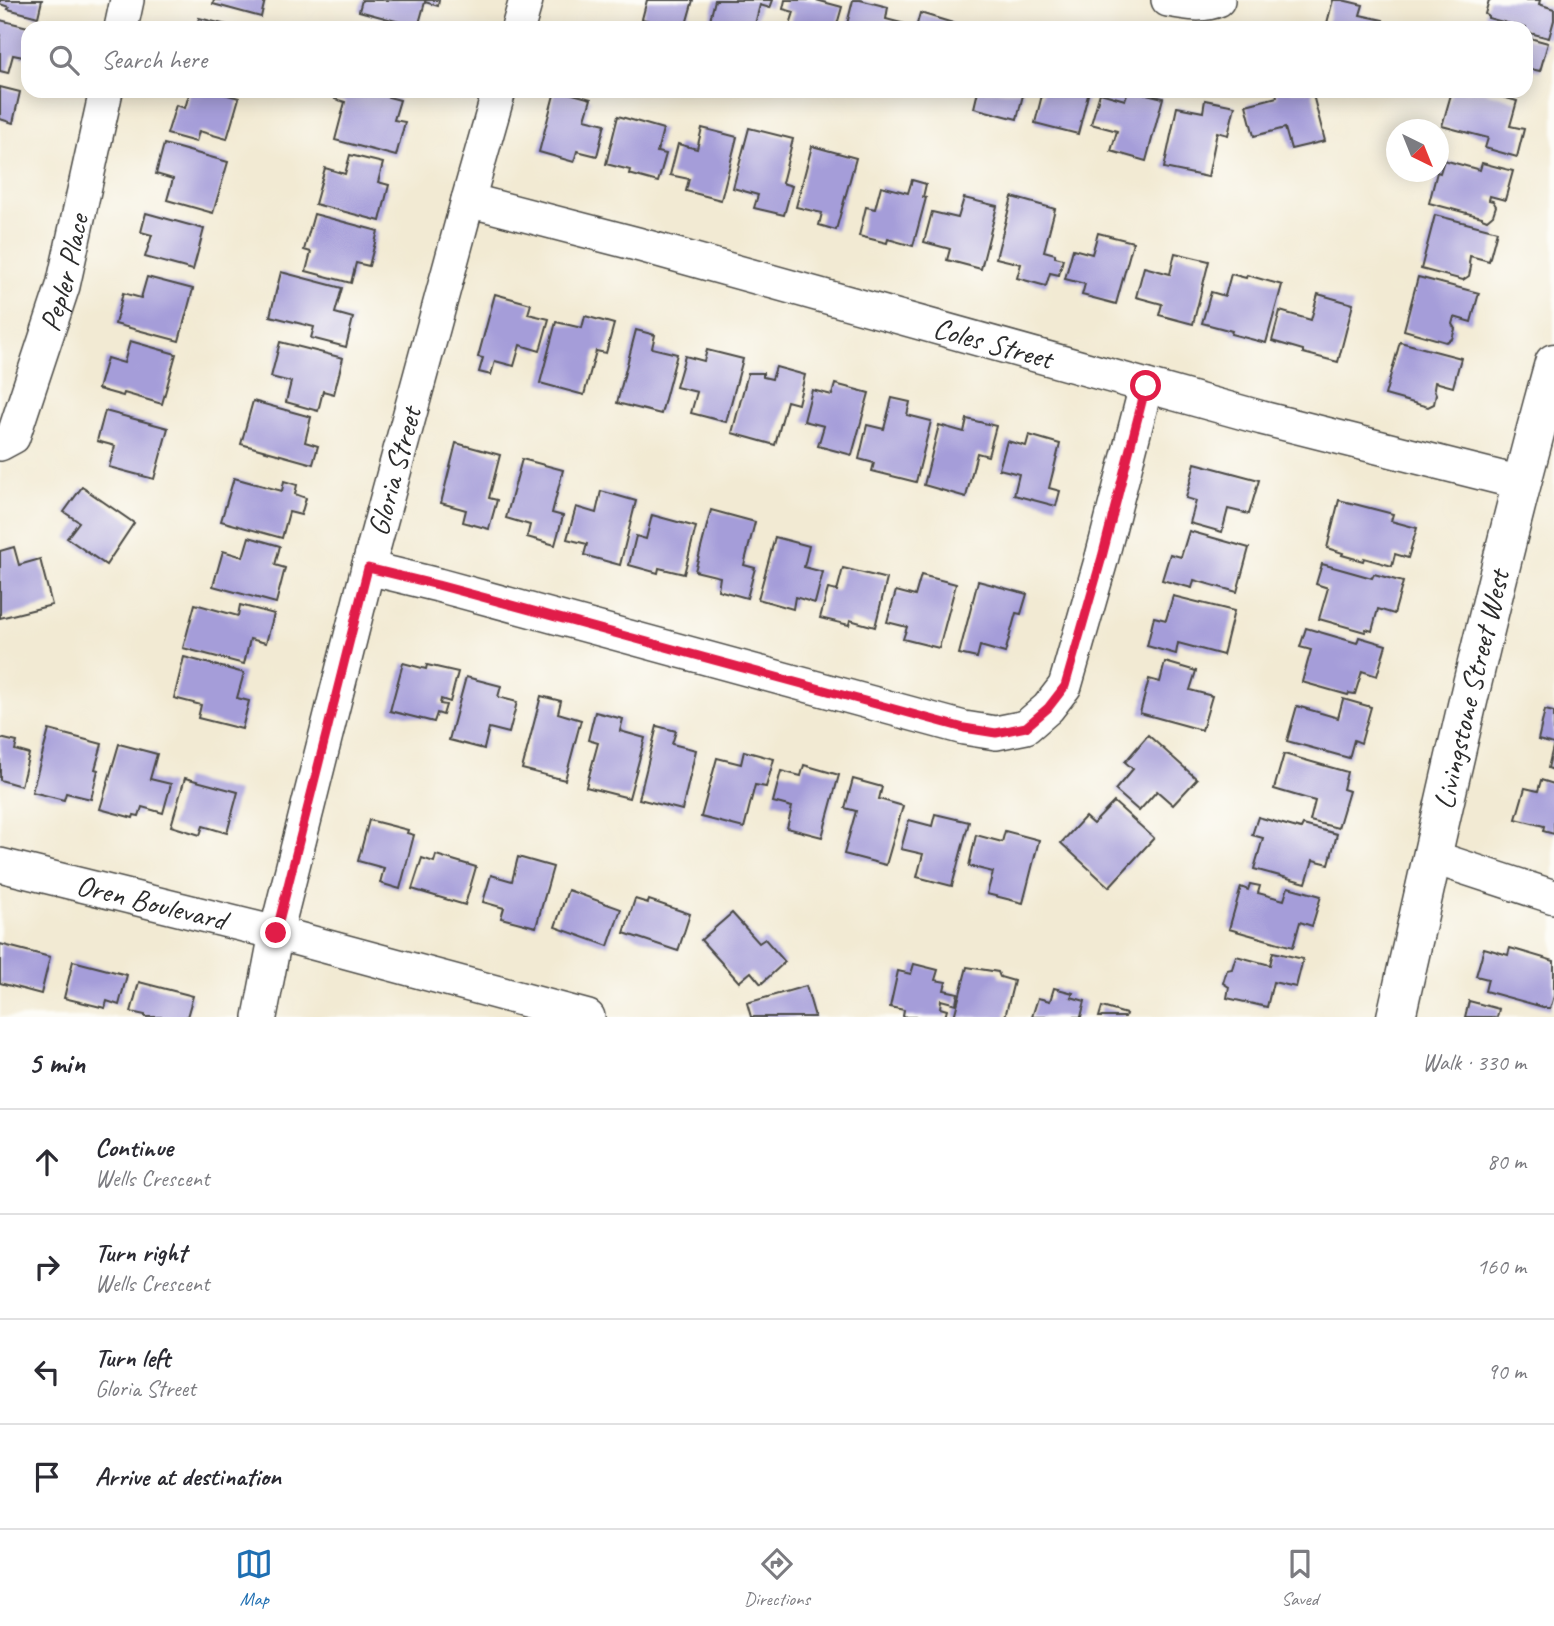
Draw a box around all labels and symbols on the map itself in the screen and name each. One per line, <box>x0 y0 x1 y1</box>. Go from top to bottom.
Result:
north arrow <box>1386 119 1449 182</box>
street label: Pepler Place <box>30 209 98 336</box>
street label: Coles Street <box>929 308 1060 379</box>
route start <box>1130 370 1161 401</box>
street label: Gloria Street <box>359 400 431 540</box>
street label: Livingstone Street West <box>1425 563 1519 813</box>
street label: Oren Boulevard <box>73 866 234 940</box>
route end <box>260 917 291 948</box>

